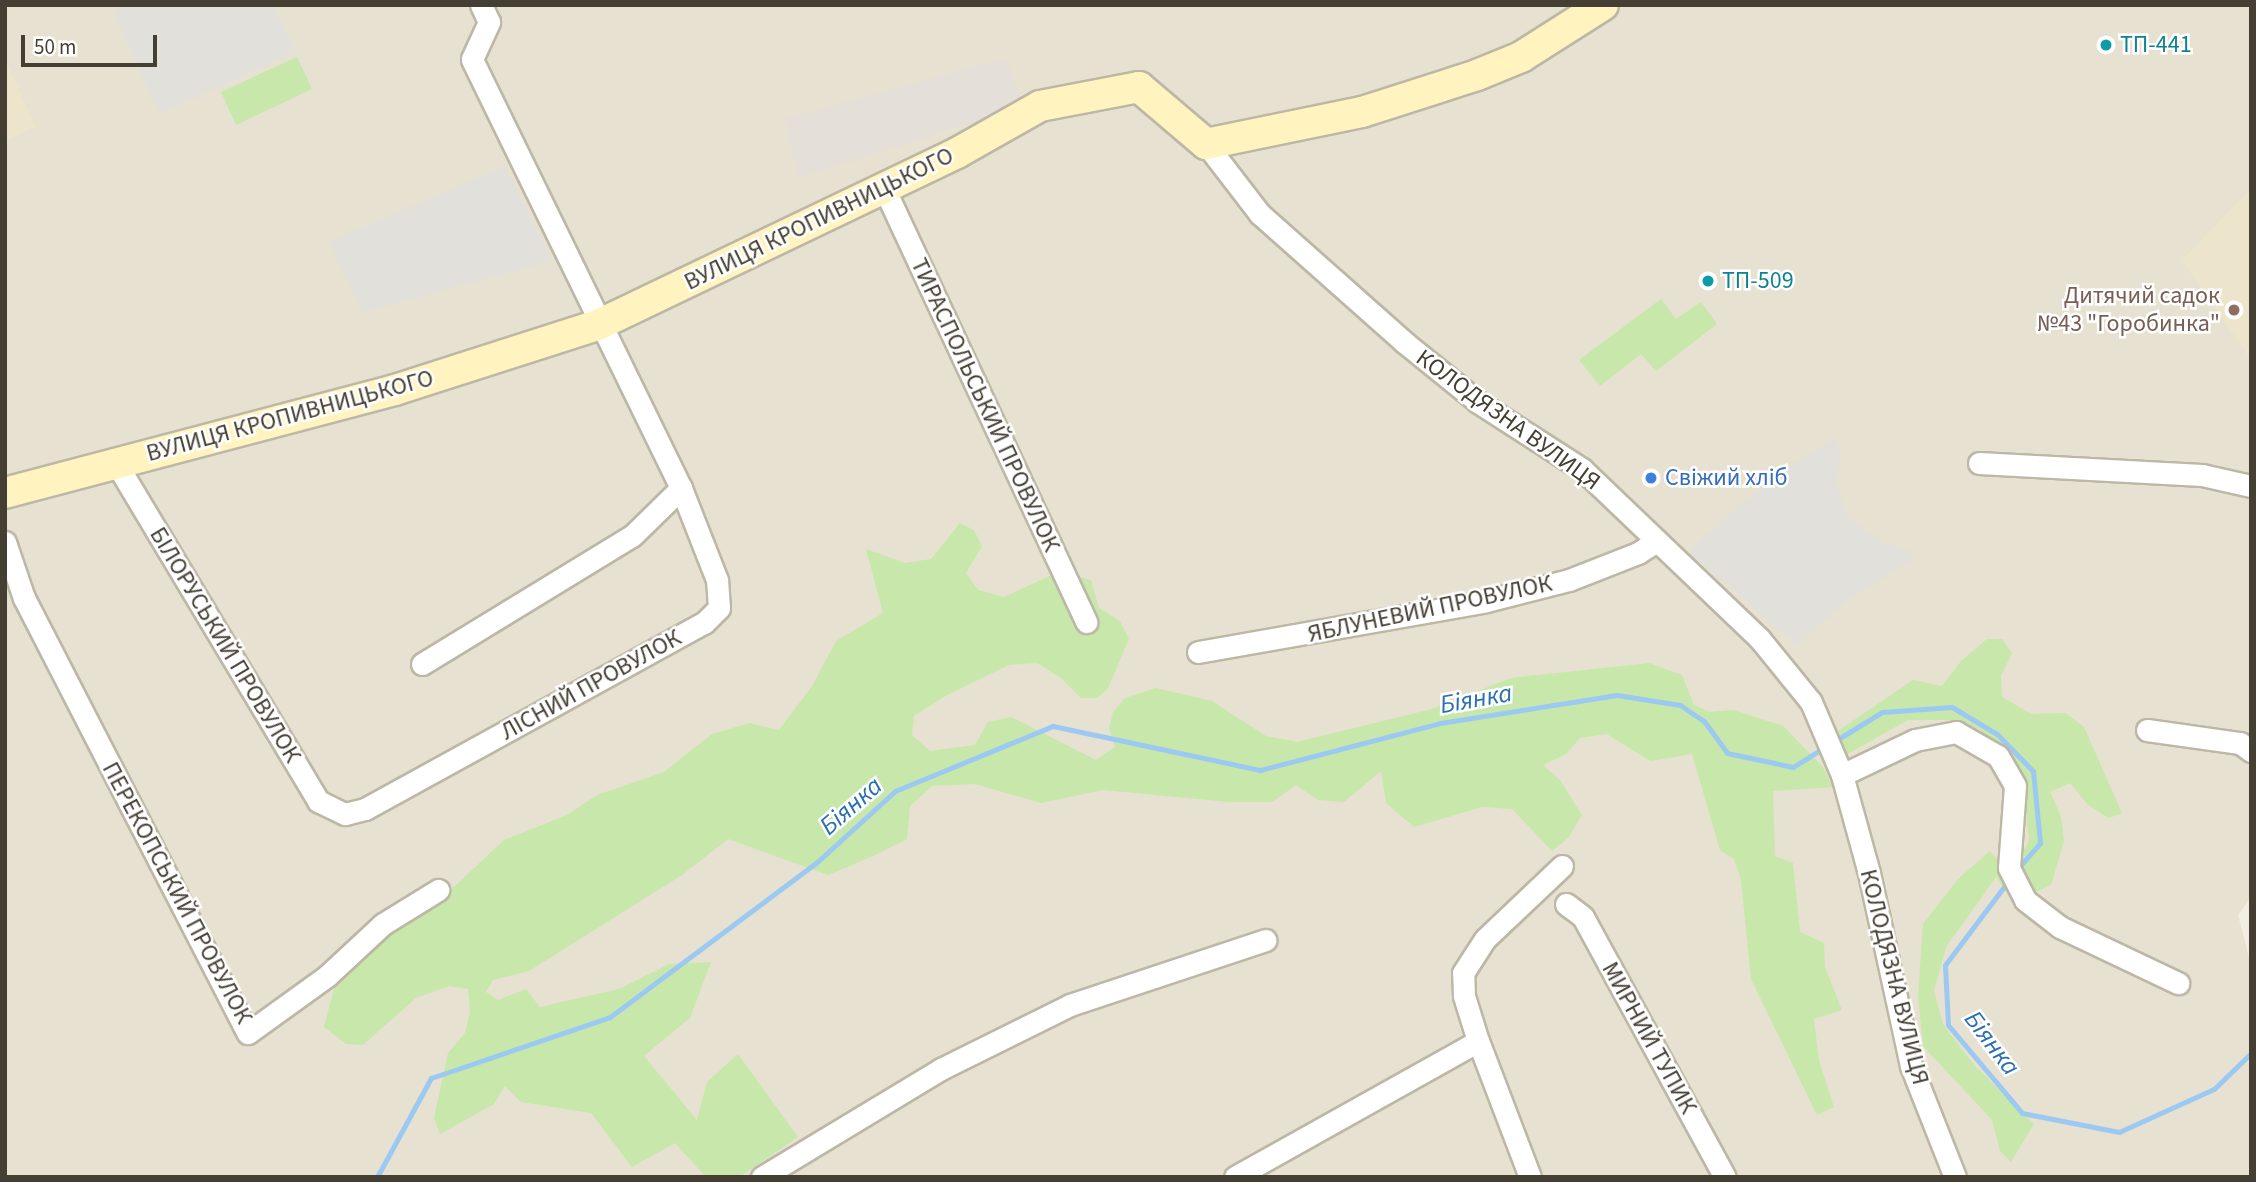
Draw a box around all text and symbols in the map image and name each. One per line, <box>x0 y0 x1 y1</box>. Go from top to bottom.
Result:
scale bar <box>24 21 161 65</box>
place label: ТП-441 <box>2120 31 2192 59</box>
text: 50 m <box>34 32 76 62</box>
marker: ТП-441 <box>2098 37 2114 53</box>
street label: ВУЛИЦЯ КРОПИВНИЦЬКОГО <box>680 141 958 297</box>
street label: ТИРАСПОЛЬСЬКИЙ ПРОВУЛОК <box>904 254 1066 556</box>
place label: ТП-509 <box>1722 267 1794 295</box>
marker: ТП-509 <box>1700 273 1716 289</box>
place label: Дитячий садок №43 "Горобинка" <box>2037 282 2220 338</box>
marker: Дитячий садок №43 "Горобинка" <box>2226 302 2242 318</box>
street label: КОЛОДЯЗНА ВУЛИЦЯ <box>1410 343 1606 497</box>
street label: ВУЛИЦЯ КРОПИВНИЦЬКОГО <box>143 364 437 468</box>
place label: Свіжий хліб <box>1665 464 1788 492</box>
marker: Свіжий хліб <box>1643 470 1659 486</box>
street label: БІЛОРУСЬКИЙ ПРОВУЛОК <box>143 522 307 768</box>
street label: ЯБЛУНЕВИЙ ПРОВУЛОК <box>1305 569 1555 649</box>
street label: ЛІСНИЙ ПРОВУЛОК <box>496 623 686 747</box>
water label: Біянка <box>1437 677 1515 721</box>
street label: ПЕРЕКОПСЬКИЙ ПРОВУЛОК <box>96 757 258 1029</box>
water label: Біянка <box>813 770 889 842</box>
street label: КОЛОДЯЗНА ВУЛИЦЯ <box>1853 866 1935 1088</box>
street label: МИРНИЙ ТУПИК <box>1595 957 1703 1119</box>
water label: Біянка <box>1958 1004 2026 1082</box>

